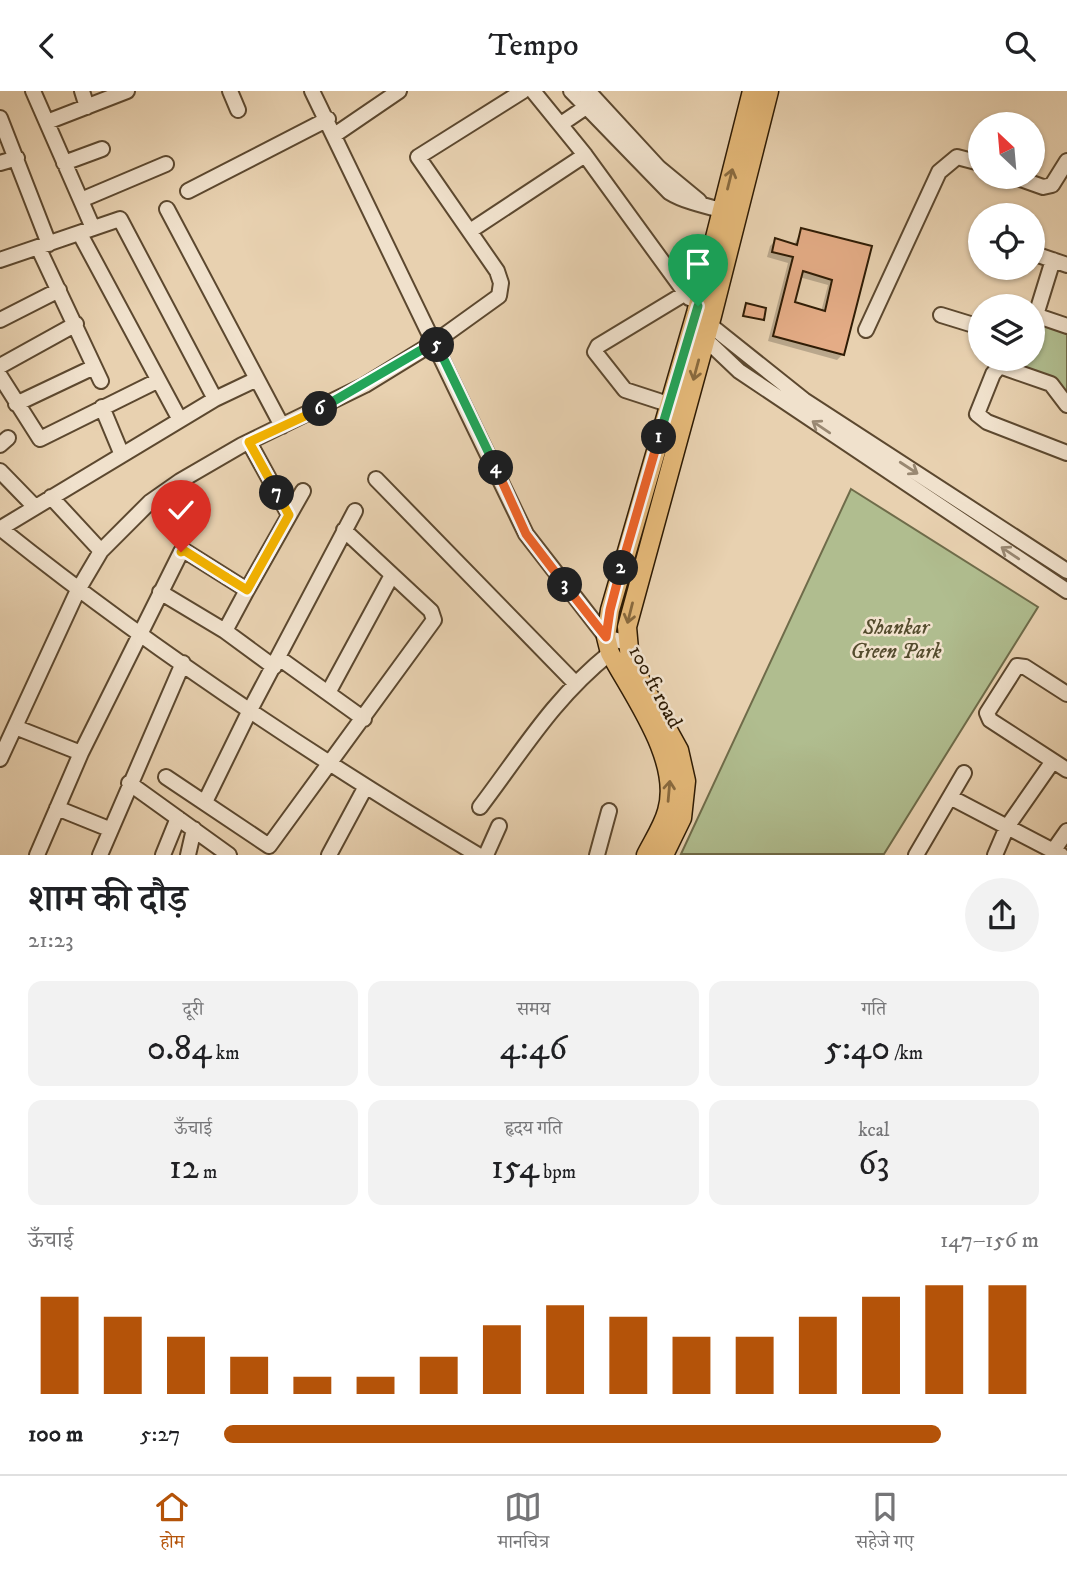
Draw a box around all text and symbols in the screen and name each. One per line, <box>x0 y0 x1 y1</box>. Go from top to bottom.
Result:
text: Tempo <box>489 26 578 66</box>
icon: back <box>28 27 66 65</box>
icon: search <box>1001 27 1039 65</box>
north arrow <box>968 112 1045 189</box>
map controls <box>968 112 1045 371</box>
one-way arrow <box>724 168 737 191</box>
button: locate <box>968 203 1045 280</box>
pin <box>668 234 728 306</box>
icon: arrive <box>679 245 717 283</box>
button: layers <box>968 294 1045 371</box>
pin: 5 <box>420 327 454 363</box>
text: 5 <box>432 333 441 356</box>
one-way arrow <box>689 359 702 381</box>
pin: 6 <box>302 391 338 427</box>
text: 6 <box>315 397 324 420</box>
pin: 1 <box>642 419 676 455</box>
one-way arrow <box>812 420 831 434</box>
text: 1 <box>655 425 662 448</box>
pin: 4 <box>478 451 514 485</box>
text: 4 <box>490 456 501 479</box>
one-way arrow <box>899 461 918 476</box>
pin: 7 <box>260 475 294 511</box>
pin <box>151 480 211 552</box>
text: 7 <box>271 481 282 504</box>
icon: check <box>162 491 200 529</box>
one-way arrow <box>1001 546 1020 560</box>
pin: 2 <box>604 551 638 585</box>
text: 2 <box>616 556 625 579</box>
pin: 3 <box>548 567 582 603</box>
text: 3 <box>561 573 568 596</box>
one-way arrow <box>623 602 636 624</box>
park label: Shankar Green Park <box>850 615 942 665</box>
street label: 100 ft road <box>622 641 688 733</box>
one-way arrow <box>663 781 676 803</box>
text: शाम की दौड़ <box>28 876 187 924</box>
button: share <box>965 878 1039 952</box>
text: 21:23 <box>28 926 74 955</box>
text: दूरी <box>183 998 203 1021</box>
text: समय <box>517 998 550 1021</box>
text: गति <box>861 998 886 1021</box>
text: 0.84 <box>147 1027 212 1071</box>
text: 4:46 <box>500 1027 567 1071</box>
text: 5:40 <box>825 1027 890 1071</box>
text: km <box>212 1042 239 1065</box>
text: /km <box>890 1042 923 1065</box>
text: ऊँचाई <box>174 1117 212 1140</box>
text: हृदय गति <box>505 1117 562 1140</box>
text: kcal <box>858 1119 889 1142</box>
text: 63 <box>858 1142 889 1186</box>
text: 12 <box>169 1146 199 1190</box>
text: 154 <box>491 1146 539 1190</box>
text: m <box>199 1161 217 1184</box>
text: bpm <box>539 1161 576 1184</box>
text: ऊँचाई <box>28 1226 73 1255</box>
text: 147–156 m <box>940 1226 1039 1255</box>
text: 100 m <box>28 1420 83 1449</box>
text: 5:27 <box>140 1420 180 1449</box>
tab: होम <box>153 1488 191 1560</box>
tab: मानचित्र <box>498 1488 549 1560</box>
tab: सहेजे गए <box>856 1488 914 1560</box>

